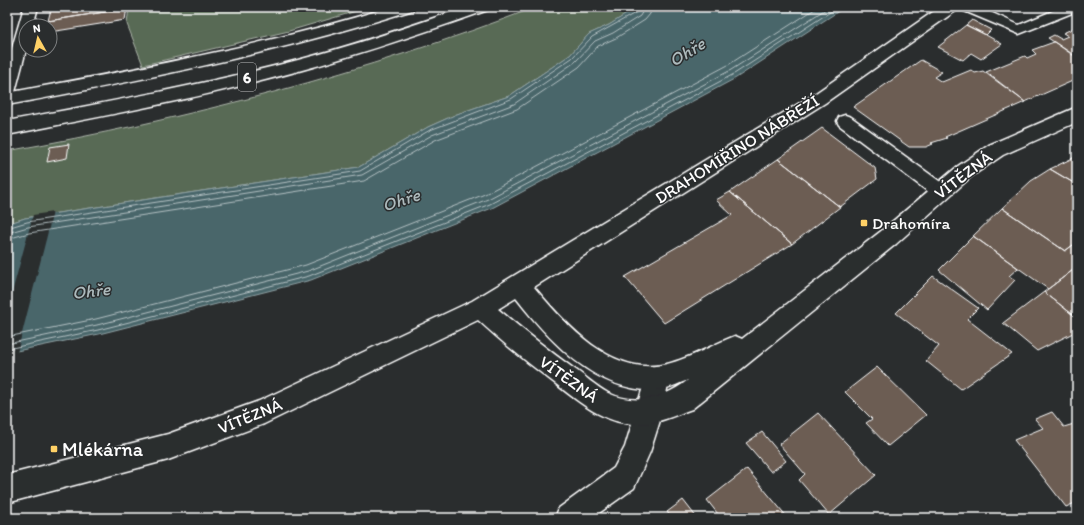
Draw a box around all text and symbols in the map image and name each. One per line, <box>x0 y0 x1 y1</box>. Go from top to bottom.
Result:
north arrow <box>18 18 58 58</box>
text: N <box>32 22 41 36</box>
water label: Ohře <box>665 32 710 72</box>
road number: 6 <box>238 63 256 91</box>
street label: DRAHOMÍŘINO NÁBŘEŽÍ <box>651 90 823 208</box>
street label: VÍTĚZNÁ <box>930 147 996 203</box>
water label: Ohře <box>379 183 424 216</box>
place label: Drahomíra <box>872 213 951 233</box>
marker: Drahomíra <box>859 218 869 228</box>
water label: Ohře <box>71 278 113 304</box>
street label: VÍTĚZNÁ <box>536 352 602 407</box>
street label: VÍTĚZNÁ <box>215 394 285 438</box>
place label: Mlékárna <box>62 437 144 461</box>
marker: Mlékárna <box>49 444 59 454</box>

